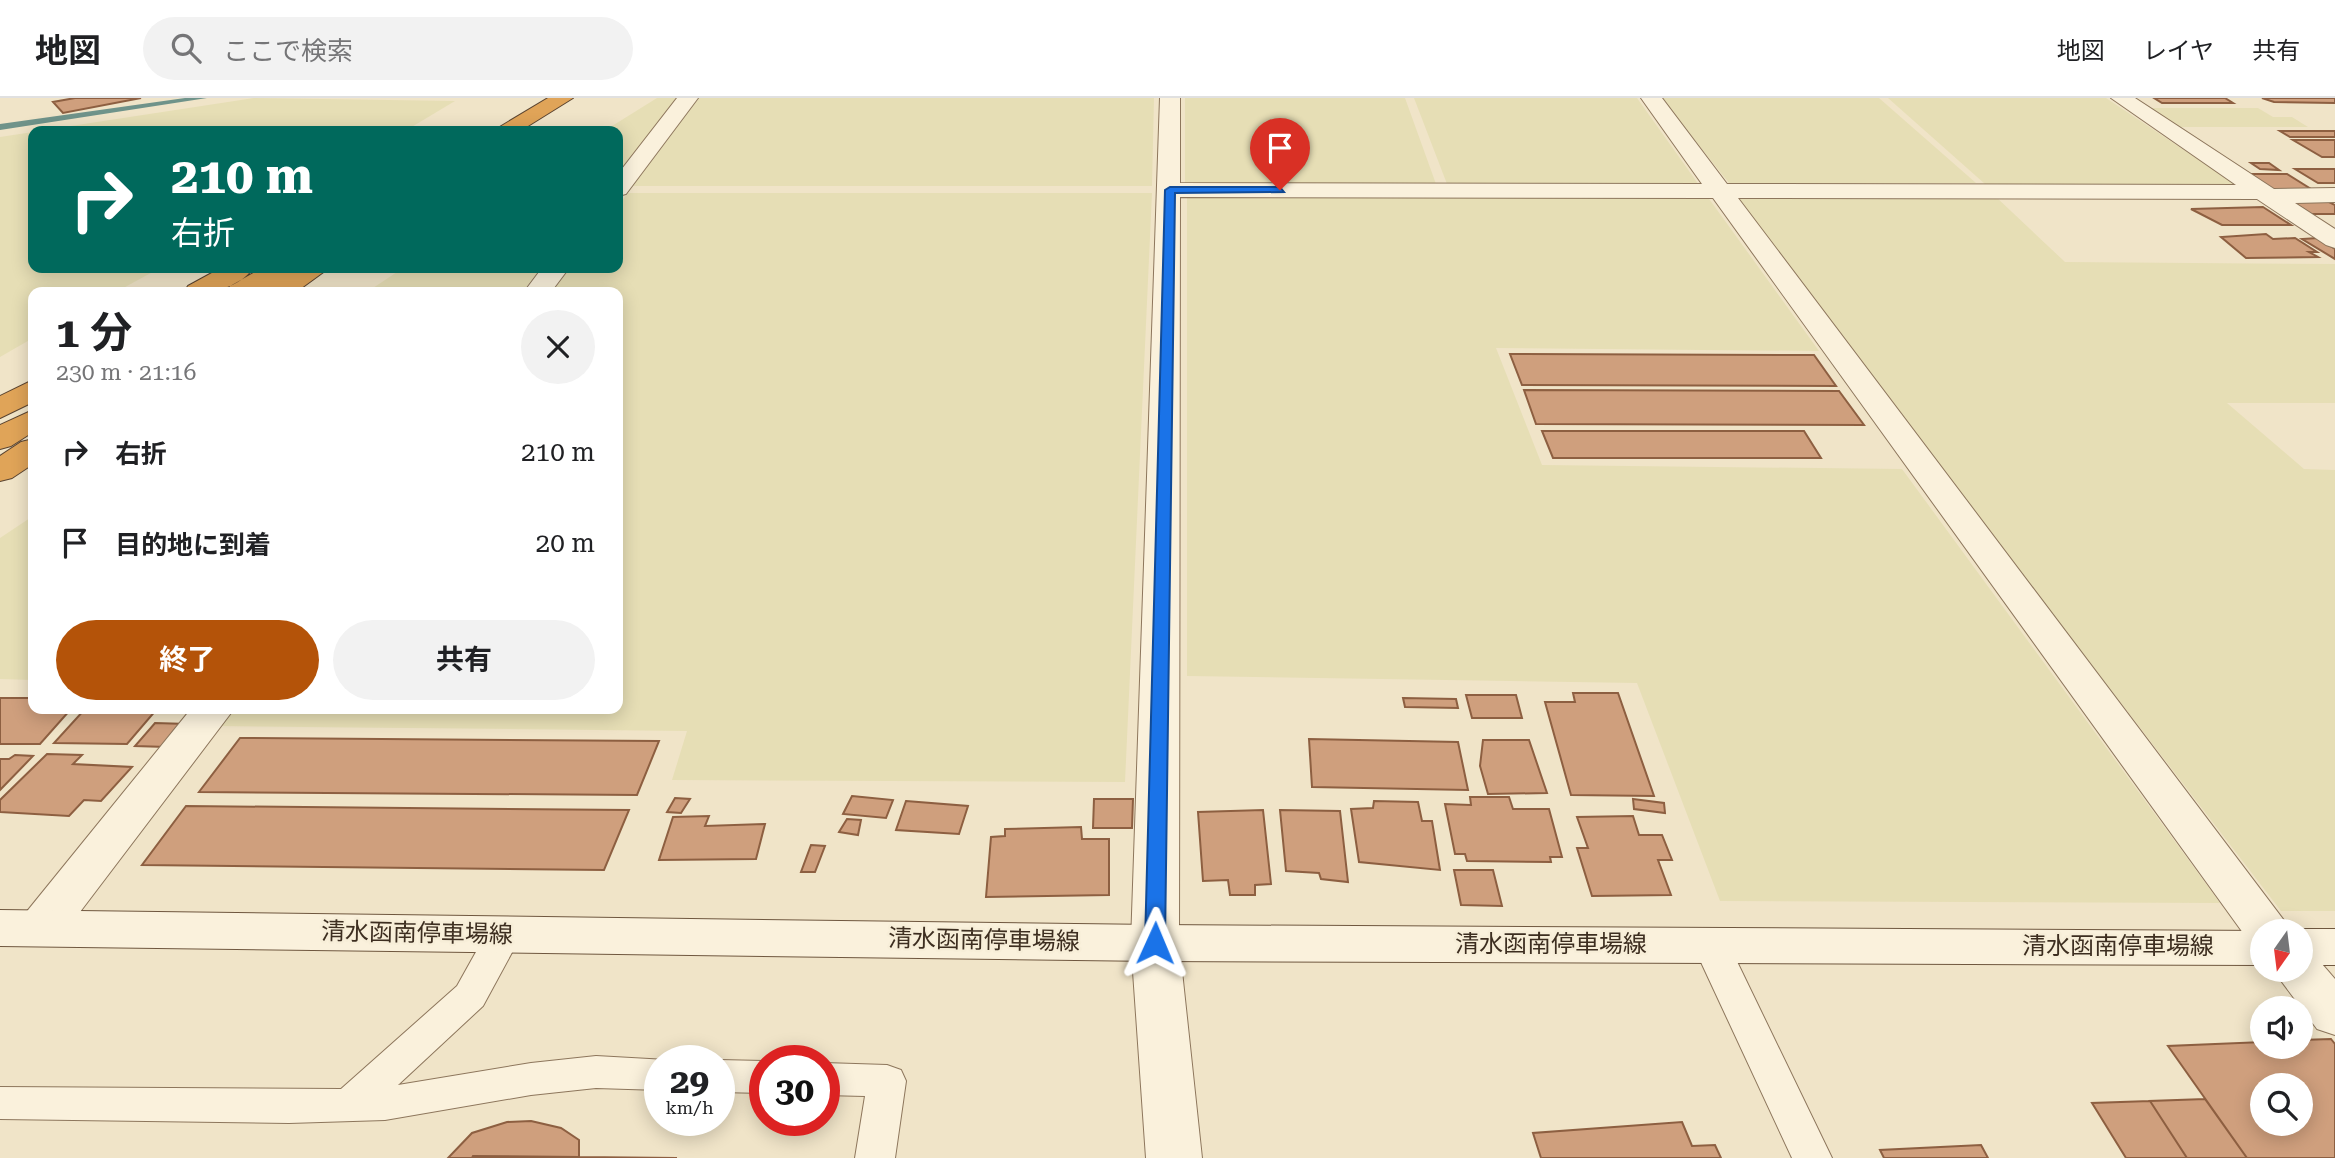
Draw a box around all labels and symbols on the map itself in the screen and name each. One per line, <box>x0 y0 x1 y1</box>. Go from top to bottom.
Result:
pin <box>1250 118 1310 190</box>
position arrow <box>1118 906 1192 980</box>
street label: 清水函南停車場線 <box>321 917 513 949</box>
north arrow <box>2250 919 2314 982</box>
street label: 清水函南停車場線 <box>888 924 1080 956</box>
street label: 清水函南停車場線 <box>1455 930 1647 958</box>
street label: 清水函南停車場線 <box>2022 932 2214 960</box>
speed limit sign: 30 <box>749 1045 840 1136</box>

